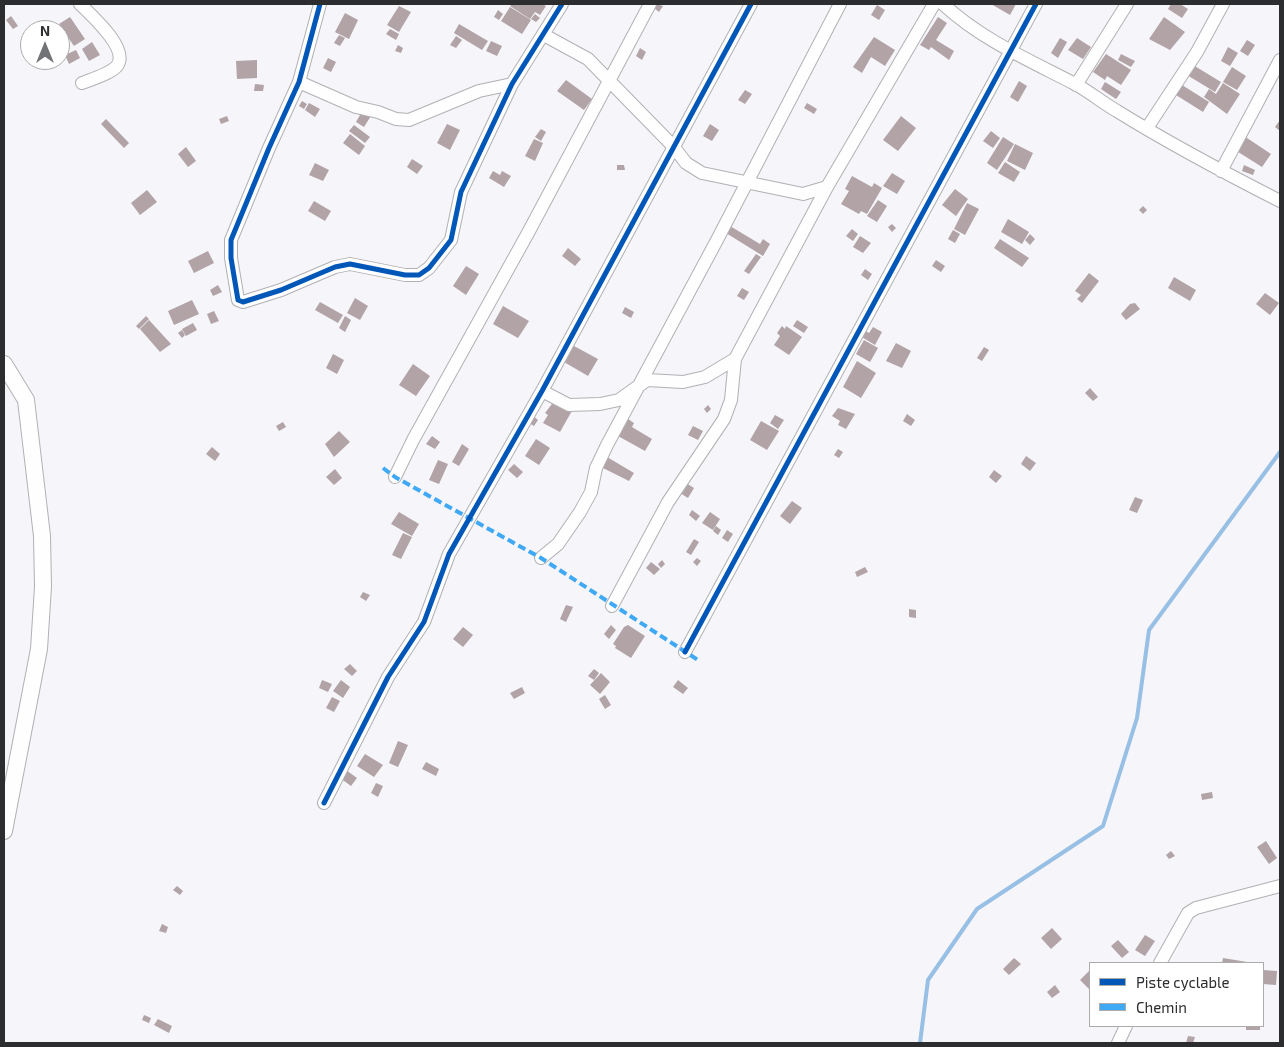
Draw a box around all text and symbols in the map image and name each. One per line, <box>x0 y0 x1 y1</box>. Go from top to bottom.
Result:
north arrow <box>20 20 70 70</box>
text: N <box>40 22 50 39</box>
legend <box>1089 962 1264 1027</box>
text: Piste cyclable <box>1136 973 1230 991</box>
text: Chemin <box>1136 998 1187 1016</box>

